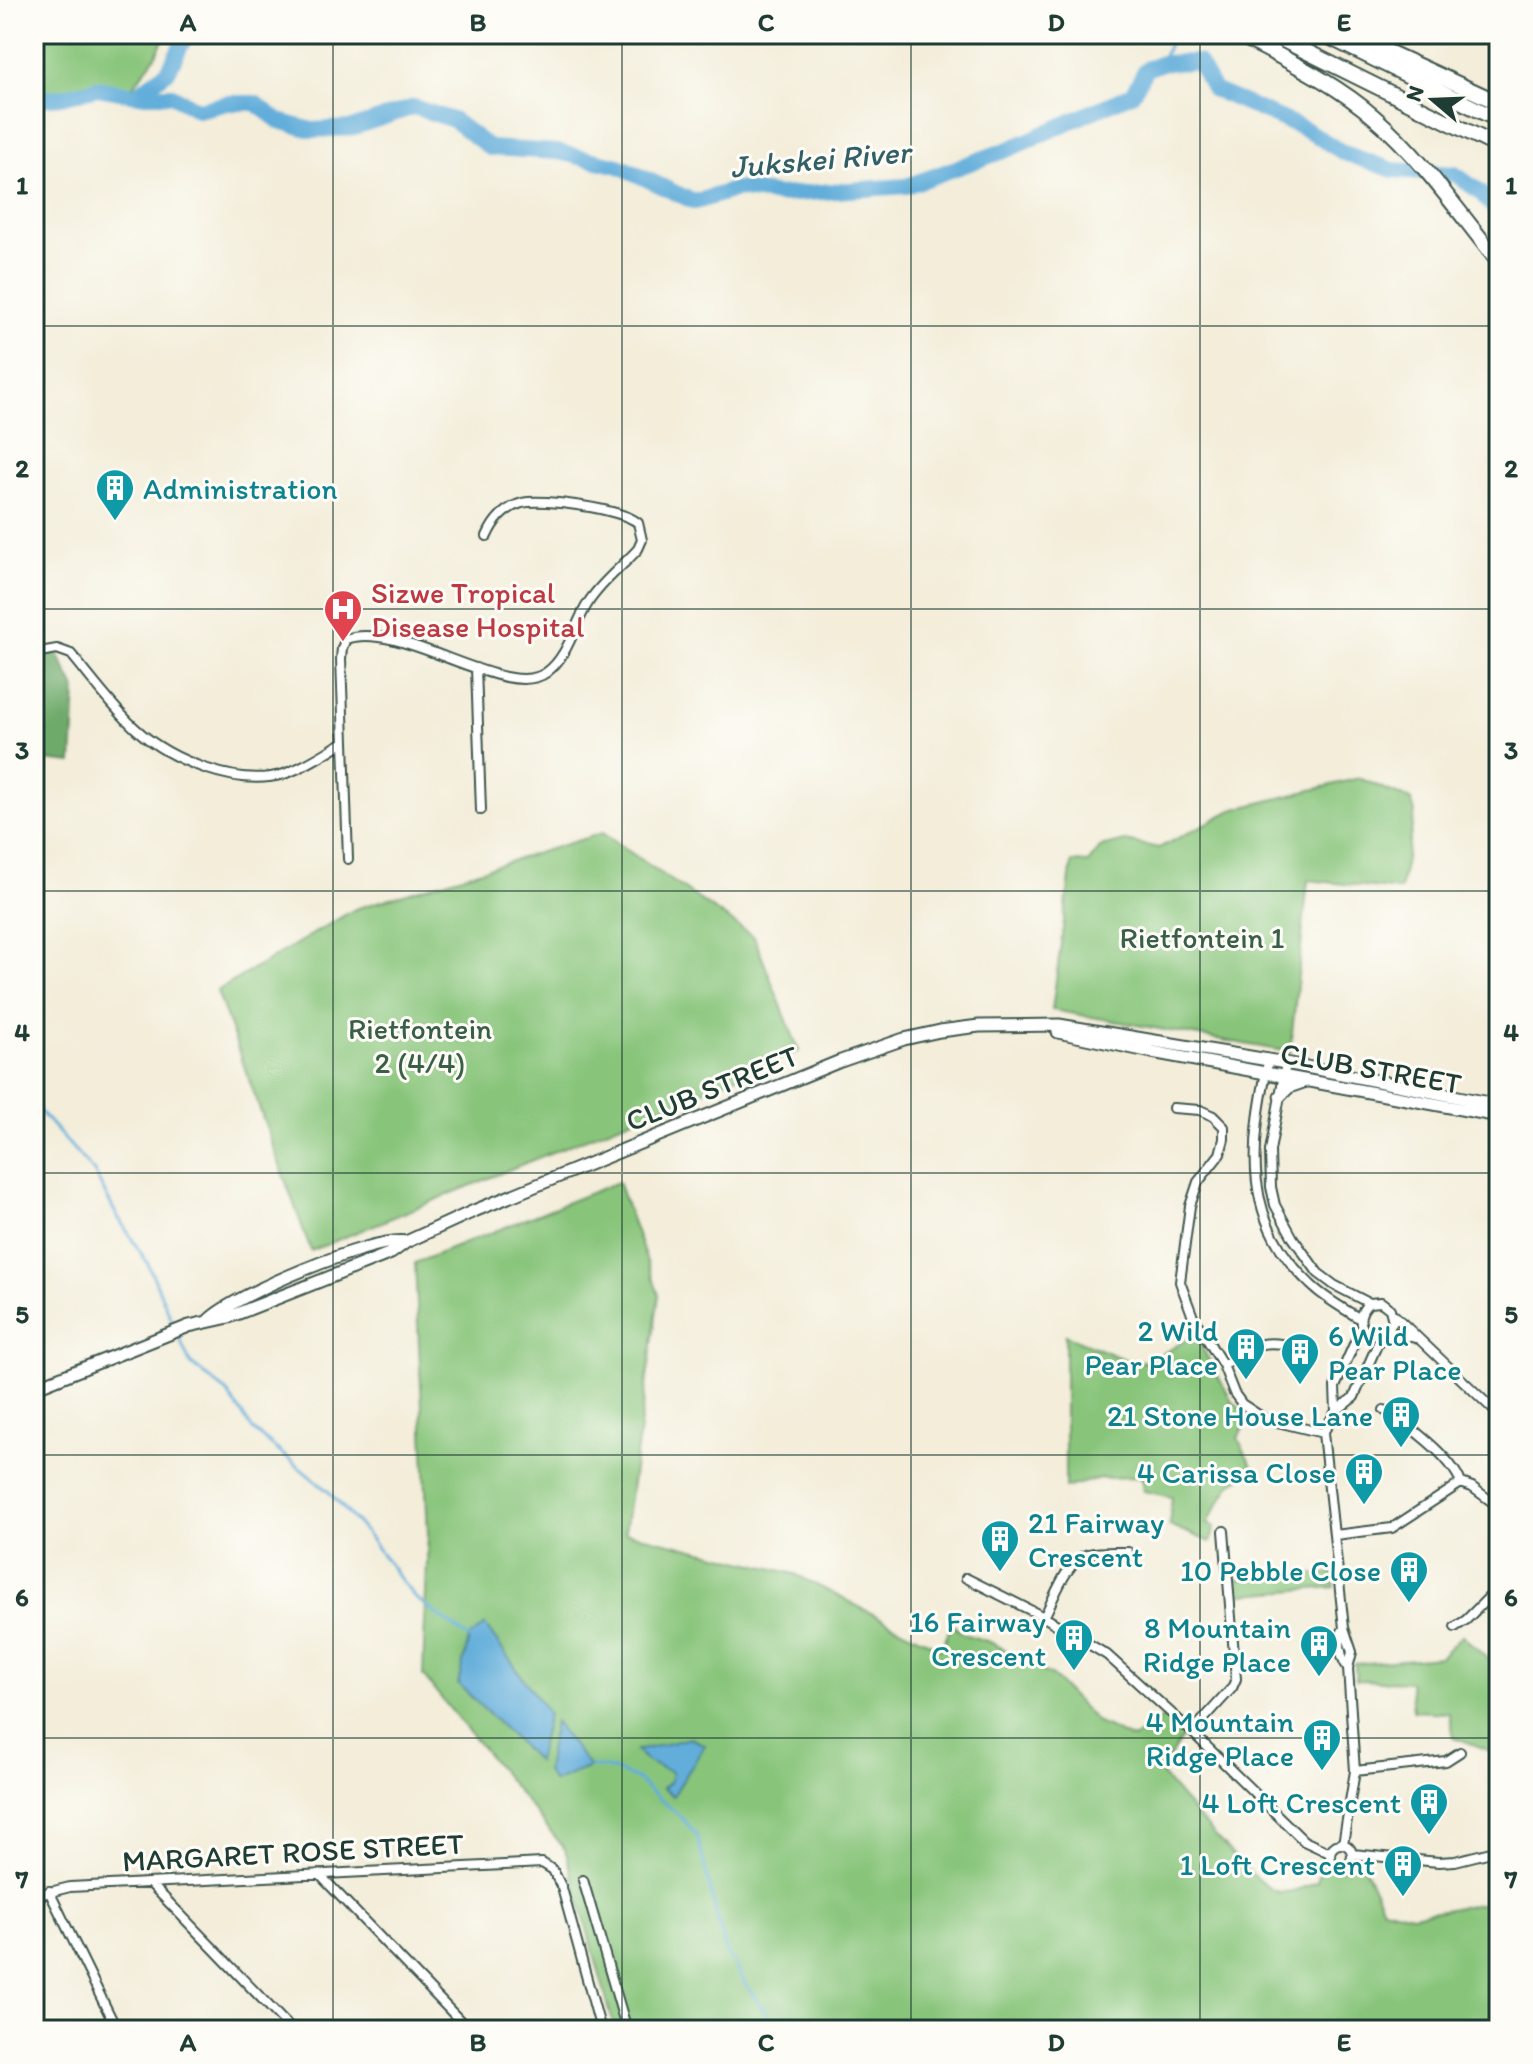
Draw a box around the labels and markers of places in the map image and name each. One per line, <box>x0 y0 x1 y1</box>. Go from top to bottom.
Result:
building icon: Administration <box>94 467 136 522</box>
place label: Administration <box>143 470 338 507</box>
place label: Sizwe Tropical Disease Hospital <box>371 574 585 645</box>
hospital icon: Sizwe Tropical Disease Hospital <box>322 588 364 643</box>
place label: 2 Wild Pear Place <box>1084 1312 1218 1383</box>
place label: 6 Wild Pear Place <box>1328 1317 1462 1388</box>
building icon: 2 Wild Pear Place <box>1225 1326 1267 1381</box>
building icon: 6 Wild Pear Place <box>1279 1331 1321 1386</box>
building icon: 21 Stone House Lane <box>1380 1394 1422 1449</box>
place label: 21 Stone House Lane <box>1107 1397 1373 1434</box>
building icon: 4 Carissa Close <box>1343 1451 1385 1506</box>
place label: 4 Carissa Close <box>1137 1454 1336 1491</box>
place label: 21 Fairway Crescent <box>1028 1504 1164 1575</box>
building icon: 21 Fairway Crescent <box>979 1518 1021 1573</box>
building icon: 10 Pebble Close <box>1388 1549 1430 1604</box>
place label: 10 Pebble Close <box>1180 1552 1381 1589</box>
place label: 16 Fairway Crescent <box>910 1603 1046 1674</box>
place label: 8 Mountain Ridge Place <box>1143 1609 1291 1680</box>
building icon: 16 Fairway Crescent <box>1053 1617 1095 1672</box>
building icon: 8 Mountain Ridge Place <box>1298 1623 1340 1678</box>
place label: 4 Mountain Ridge Place <box>1145 1703 1294 1774</box>
building icon: 4 Mountain Ridge Place <box>1301 1717 1343 1772</box>
building icon: 4 Loft Crescent <box>1408 1781 1450 1836</box>
place label: 4 Loft Crescent <box>1201 1784 1401 1821</box>
building icon: 1 Loft Crescent <box>1382 1843 1424 1898</box>
place label: 1 Loft Crescent <box>1180 1846 1375 1883</box>

